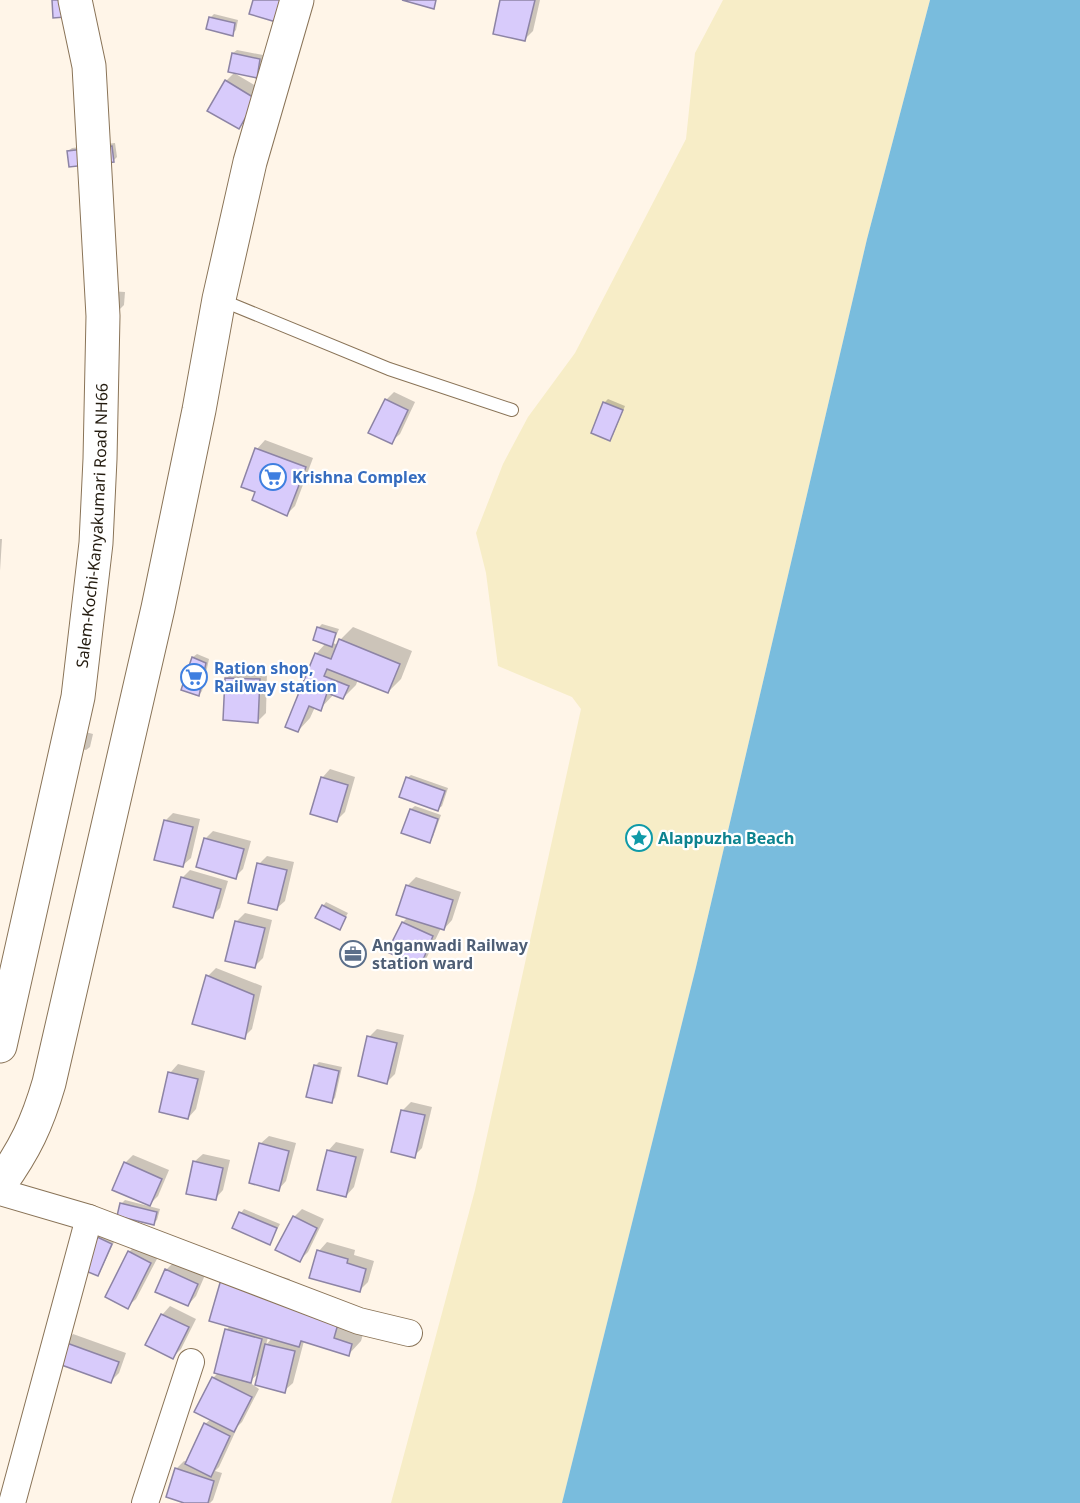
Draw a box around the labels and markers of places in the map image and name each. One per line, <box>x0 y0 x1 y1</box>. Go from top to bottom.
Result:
supermarket icon: Krishna Complex <box>258 462 288 492</box>
place label: Krishna Complex <box>292 466 427 488</box>
place label: Ration shop, Railway station <box>214 657 337 697</box>
supermarket icon: Ration shop, Railway station <box>179 662 209 692</box>
place icon: Alappuzha Beach <box>624 823 654 853</box>
place label: Alappuzha Beach <box>658 827 795 849</box>
place label: Anganwadi Railway station ward <box>372 934 529 974</box>
office icon: Anganwadi Railway station ward <box>338 939 368 969</box>

